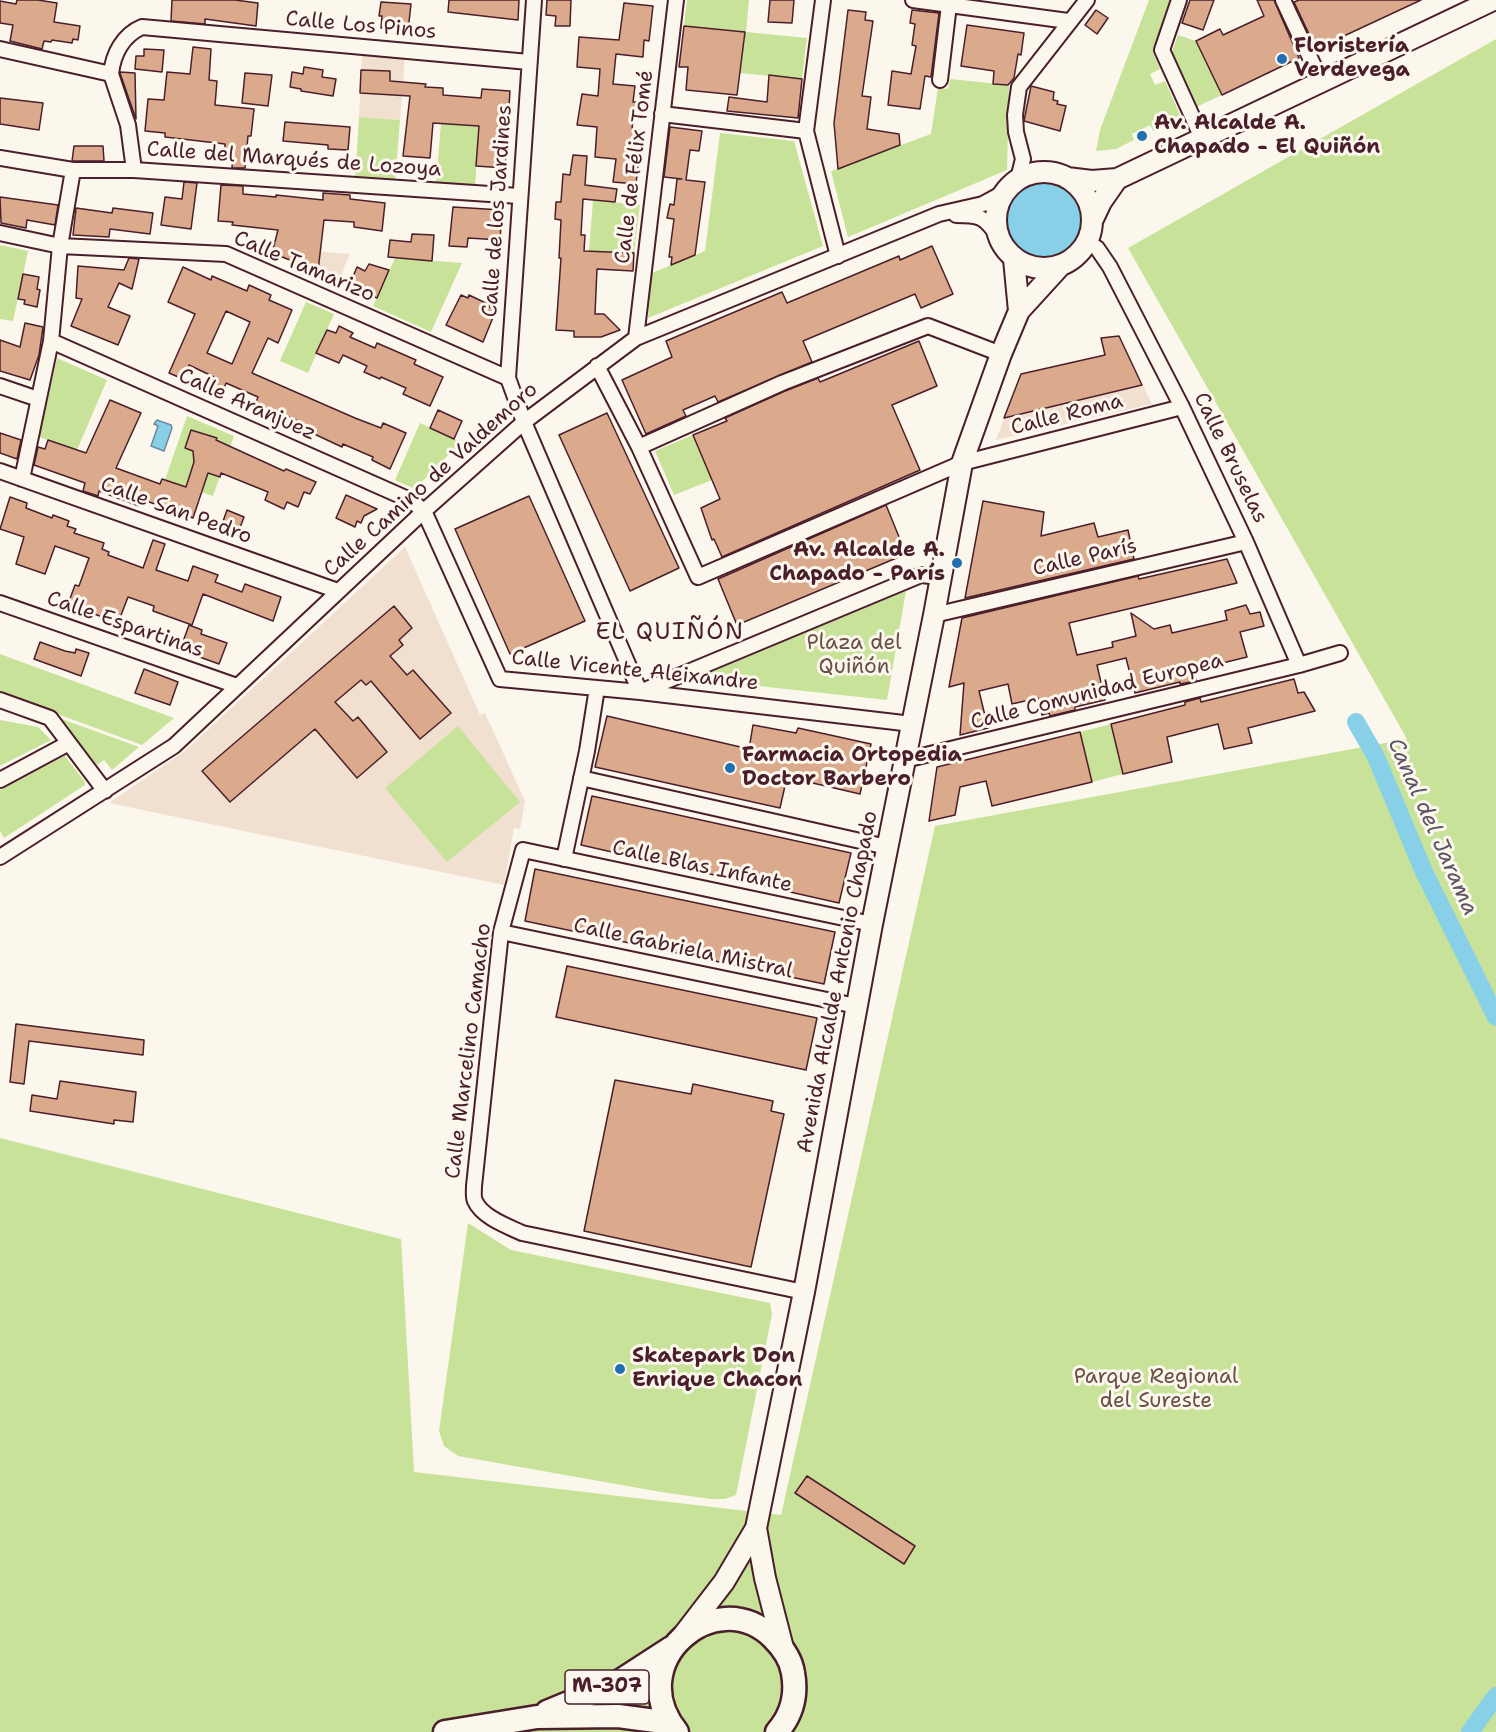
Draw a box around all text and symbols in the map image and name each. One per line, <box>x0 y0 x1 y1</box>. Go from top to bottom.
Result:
street label: Calle Los Pinos <box>284 7 438 45</box>
place label: Floristería Verdevega <box>1294 34 1410 84</box>
marker: Floristería Verdevega <box>1275 52 1289 66</box>
street label: Calle de Félix Tomé <box>611 69 659 265</box>
street label: Calle de los Jardines <box>478 104 518 318</box>
place label: Av. Alcalde A. Chapado - El Quiñón <box>1154 111 1380 161</box>
marker: Av. Alcalde A. Chapado - El Quiñón <box>1135 129 1149 143</box>
street label: Calle del Marqués de Lozoya <box>146 137 442 183</box>
street label: Calle Tamarizo <box>230 226 378 308</box>
street label: Calle Aranjuez <box>174 363 320 447</box>
street label: Calle Camino de Valdemoro <box>319 377 543 583</box>
street label: Calle Roma <box>1008 389 1126 441</box>
street label: Calle Bruselas <box>1188 389 1272 527</box>
street label: Calle San Pedro <box>97 472 255 550</box>
street label: Calle París <box>1030 534 1140 582</box>
place label: Av. Alcalde A. Chapado - París <box>769 538 945 588</box>
marker: Av. Alcalde A. Chapado - París <box>950 556 964 570</box>
street label: Calle Espartinas <box>43 586 207 664</box>
district label: EL QUIÑÓN <box>595 619 745 647</box>
park label: Plaza del Quiñón <box>807 631 901 681</box>
street label: Calle Vicente Aleixandre <box>510 645 760 697</box>
street label: Calle Comunidad Europea <box>968 648 1226 736</box>
water label: Canal del Jarama <box>1381 734 1483 920</box>
place label: Farmacia Ortopedia Doctor Barbero <box>742 743 962 793</box>
marker: Farmacia Ortopedia Doctor Barbero <box>723 761 737 775</box>
street label: Avenida Alcalde Antonio Chapado <box>792 809 884 1155</box>
street label: Calle Blas Infante <box>610 836 794 898</box>
street label: Calle Gabriela Mistral <box>571 913 795 985</box>
street label: Calle Marcelino Camacho <box>441 922 497 1180</box>
place label: Skatepark Don Enrique Chacon <box>632 1344 802 1394</box>
marker: Skatepark Don Enrique Chacon <box>613 1362 627 1376</box>
park label: Parque Regional del Sureste <box>1074 1365 1238 1415</box>
road number: M-307 <box>565 1670 649 1704</box>

